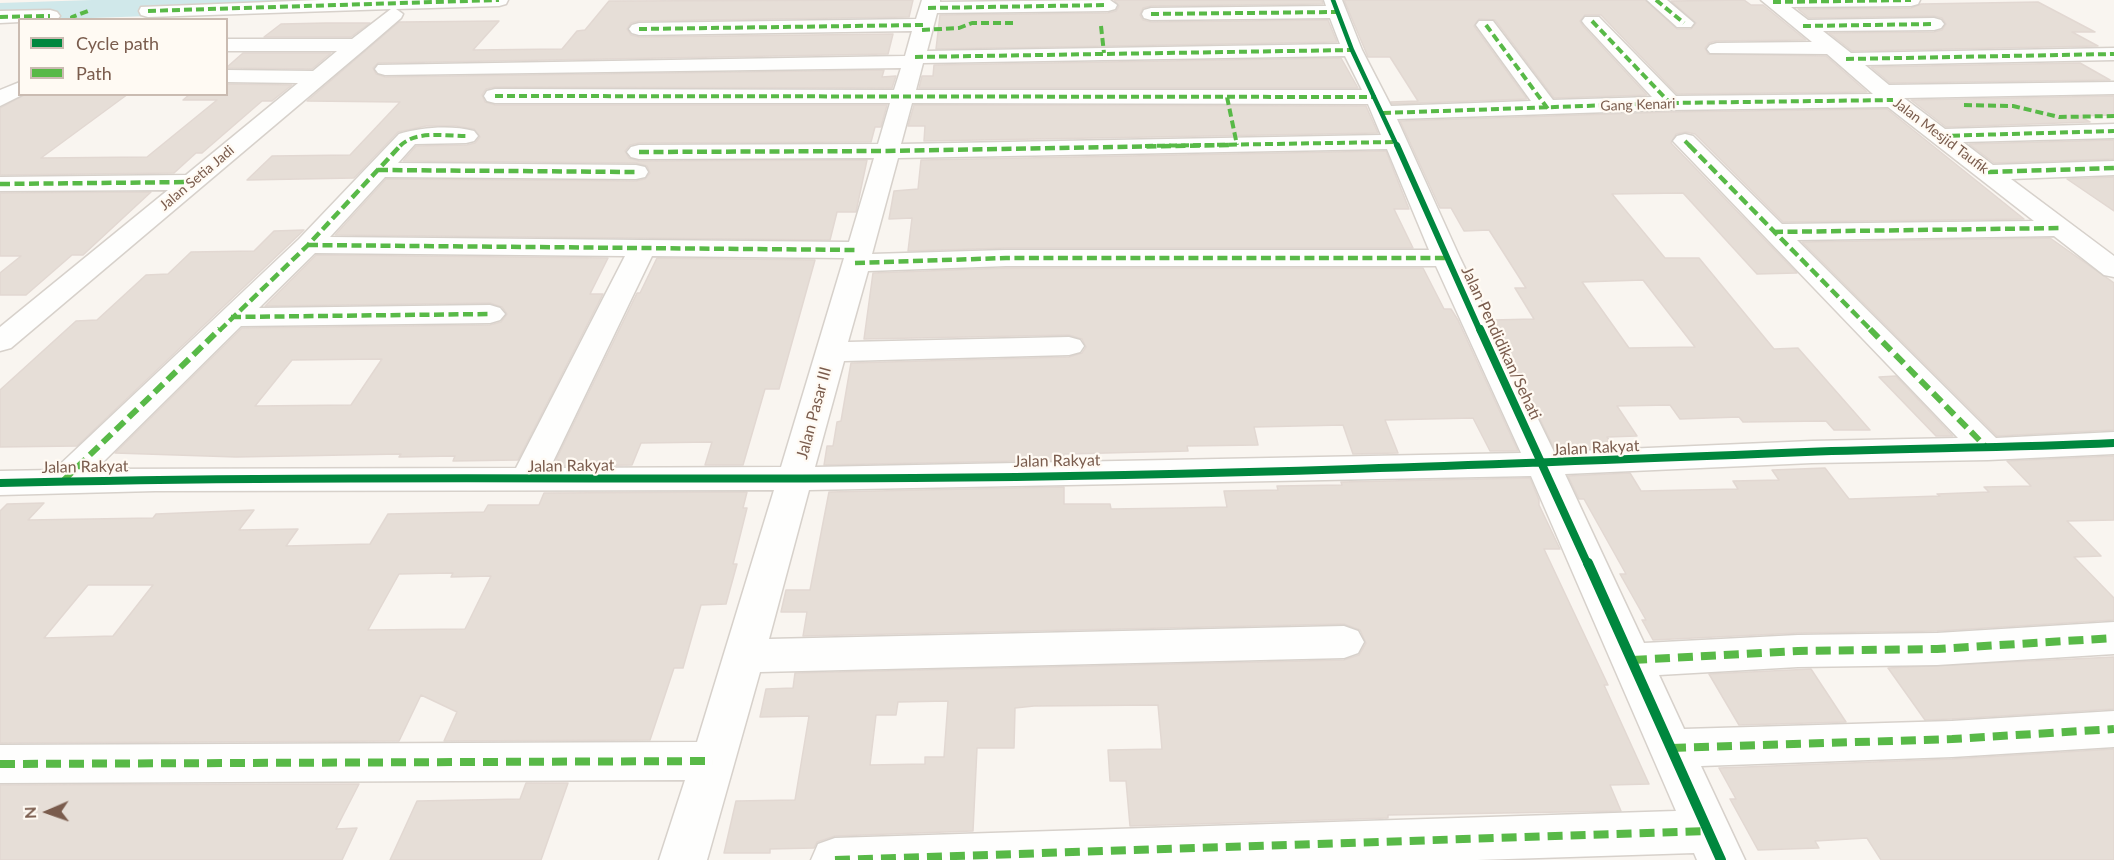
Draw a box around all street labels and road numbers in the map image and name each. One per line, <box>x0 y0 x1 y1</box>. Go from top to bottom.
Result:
street label: Gang Kenari <box>1600 95 1676 115</box>
street label: Jalan Mesjid Taufik <box>1890 95 1992 177</box>
street label: Jalan Setia Jadi <box>156 142 238 214</box>
street label: Jalan Pendidikan/Sehati <box>1457 263 1545 423</box>
street label: Jalan Pasar III <box>792 365 836 461</box>
street label: Jalan Rakyat <box>1552 436 1640 460</box>
street label: Jalan Rakyat <box>1013 451 1101 471</box>
street label: Jalan Rakyat <box>527 456 615 476</box>
street label: Jalan Rakyat <box>41 457 129 477</box>

